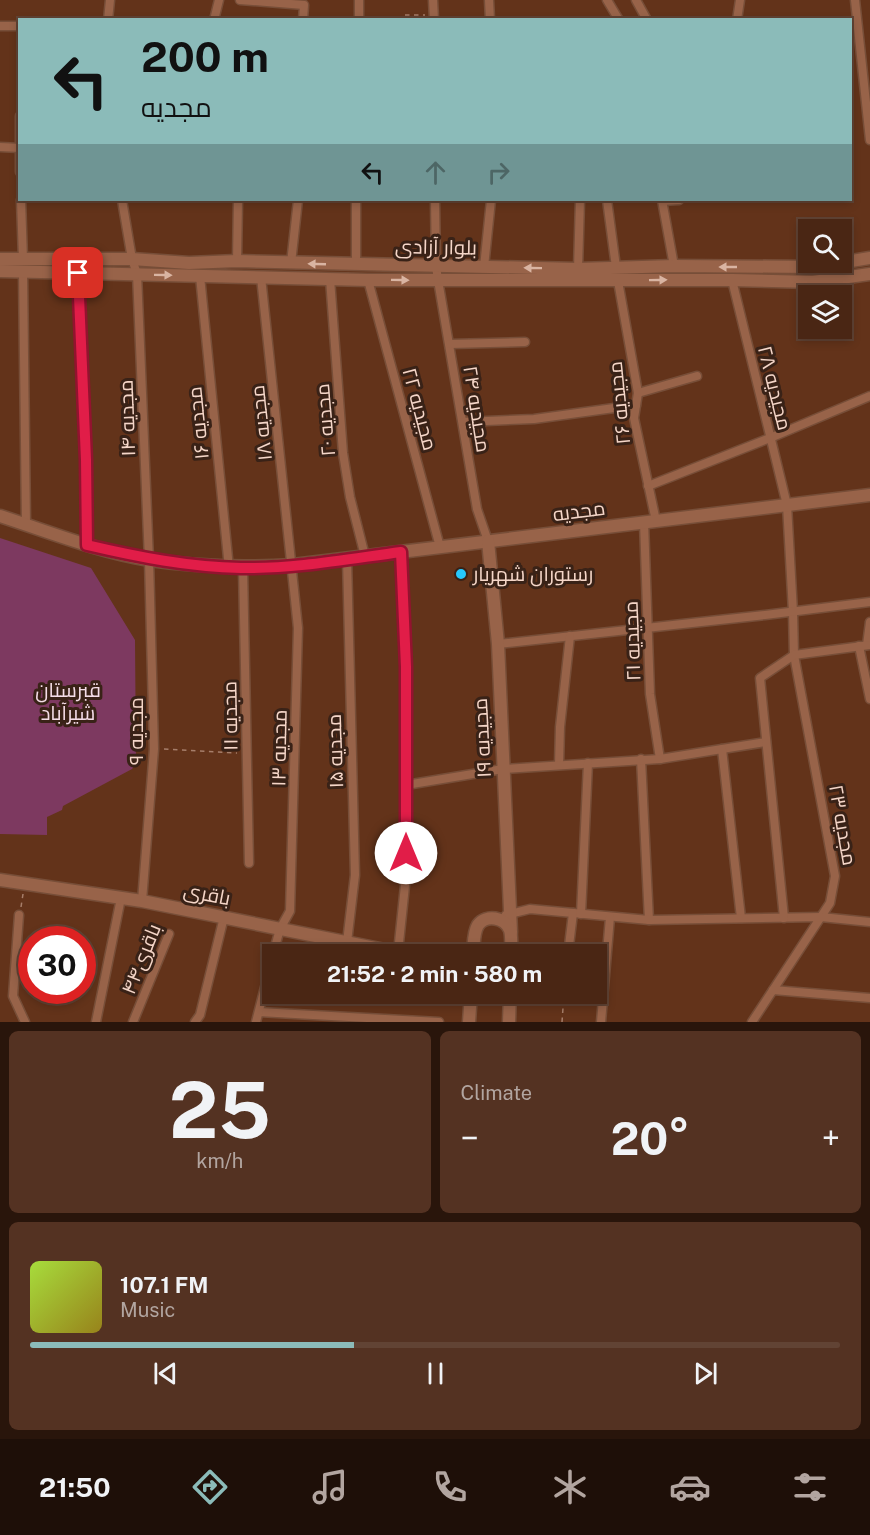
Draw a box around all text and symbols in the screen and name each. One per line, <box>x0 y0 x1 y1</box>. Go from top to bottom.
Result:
text: 200 m <box>141 32 269 81</box>
icon: left <box>42 42 120 120</box>
text: مجدیه <box>141 91 212 123</box>
icon: left <box>356 156 389 189</box>
icon: ahead <box>419 156 452 189</box>
icon: right <box>482 156 515 189</box>
map controls <box>798 219 852 339</box>
button: search <box>798 219 852 273</box>
street label: بلوار آزادی <box>395 234 477 261</box>
pin <box>52 247 103 298</box>
icon: arrive <box>61 256 94 289</box>
one-way arrow <box>308 259 327 268</box>
one-way arrow <box>719 262 738 272</box>
one-way arrow <box>524 264 543 273</box>
one-way arrow <box>154 270 173 279</box>
one-way arrow <box>391 275 410 285</box>
one-way arrow <box>649 276 668 285</box>
button: layers <box>798 285 852 339</box>
street label: مجیدیه ۲۸ <box>753 343 797 433</box>
street label: مجیدیه ۲۶ <box>603 360 635 446</box>
street label: مجیدیه ۲۴ <box>458 364 496 454</box>
street label: مجیدیه ۲۲ <box>397 365 443 453</box>
street label: مجدیه ۱۴ <box>114 379 140 457</box>
street label: مجدیه ۲۰ <box>310 383 340 457</box>
street label: مجدیه ۱۸ <box>245 384 277 462</box>
street label: مجدیه ۱۶ <box>182 385 214 461</box>
street label: مجدیه <box>551 496 607 526</box>
place label: رستوران شهریار <box>472 562 593 587</box>
marker: رستوران شهریار <box>454 567 468 581</box>
street label: مجیدیه ۲۱ <box>619 601 645 681</box>
park label: قبرستان شیرآباد <box>35 678 101 725</box>
street label: مجدیه ۱۱ <box>217 681 243 751</box>
street label: مجدیه ۹ <box>124 697 148 765</box>
street label: مجیدیه ۱۹ <box>468 698 496 778</box>
street label: مجدیه ۱۳ <box>266 709 292 787</box>
street label: مجدیه ۱۵ <box>322 713 348 789</box>
street label: مجدیه ۲۳ <box>824 783 862 867</box>
position arrow <box>374 821 438 885</box>
street label: باقری <box>181 878 233 911</box>
street label: باقری۴۴ <box>116 920 167 998</box>
speed limit sign: 30 <box>18 926 96 1004</box>
text: 21:52 · 2 min · 580 m <box>327 961 542 987</box>
text: 25 <box>169 1064 271 1156</box>
text: Climate <box>461 1081 532 1105</box>
text: 20° <box>611 1112 690 1165</box>
text: − <box>461 1119 479 1157</box>
text: + <box>822 1119 840 1157</box>
text: km/h <box>196 1149 243 1173</box>
text: 107.1 FM <box>120 1272 209 1298</box>
text: Music <box>120 1298 175 1322</box>
icon: previous <box>149 1357 182 1390</box>
icon: pause <box>419 1357 452 1390</box>
icon: next <box>689 1357 722 1390</box>
icon: directions <box>189 1466 231 1508</box>
icon: music <box>309 1466 351 1508</box>
icon: phone <box>429 1466 471 1508</box>
icon: climate <box>549 1466 591 1508</box>
icon: car <box>669 1466 711 1508</box>
icon: filters <box>789 1466 831 1508</box>
text: 21:50 <box>39 1471 111 1503</box>

